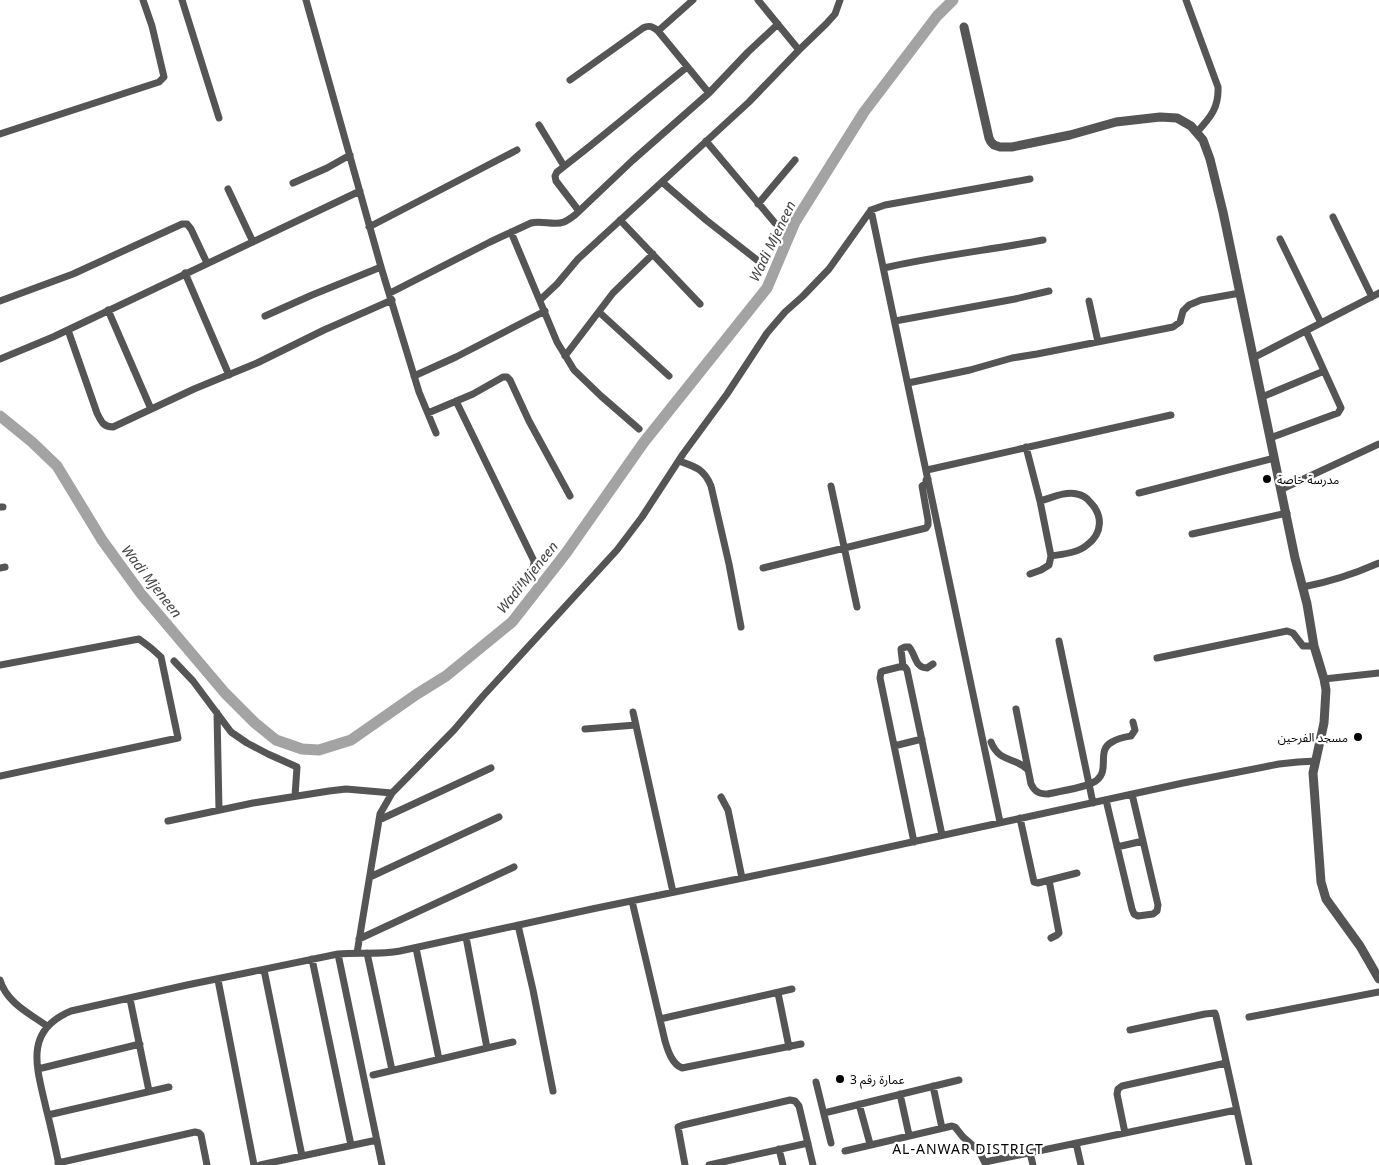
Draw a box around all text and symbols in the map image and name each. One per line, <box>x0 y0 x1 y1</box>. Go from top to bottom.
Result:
water label: Wadi Mjeneen <box>744 197 800 285</box>
place label: مدرسة خاصة <box>1277 471 1339 488</box>
marker: مدرسة خاصة <box>1261 473 1273 485</box>
water label: Wadi Mjeneen <box>492 537 562 617</box>
water label: Wadi Mjeneen <box>118 541 186 621</box>
place label: مسجد الفرحين <box>1278 729 1348 746</box>
marker: مسجد الفرحين <box>1352 731 1364 743</box>
place label: عمارة رقم 3 <box>850 1071 905 1089</box>
marker: عمارة رقم 3 <box>834 1073 846 1085</box>
district label: AL-ANWAR DISTRICT <box>892 1139 1044 1158</box>

